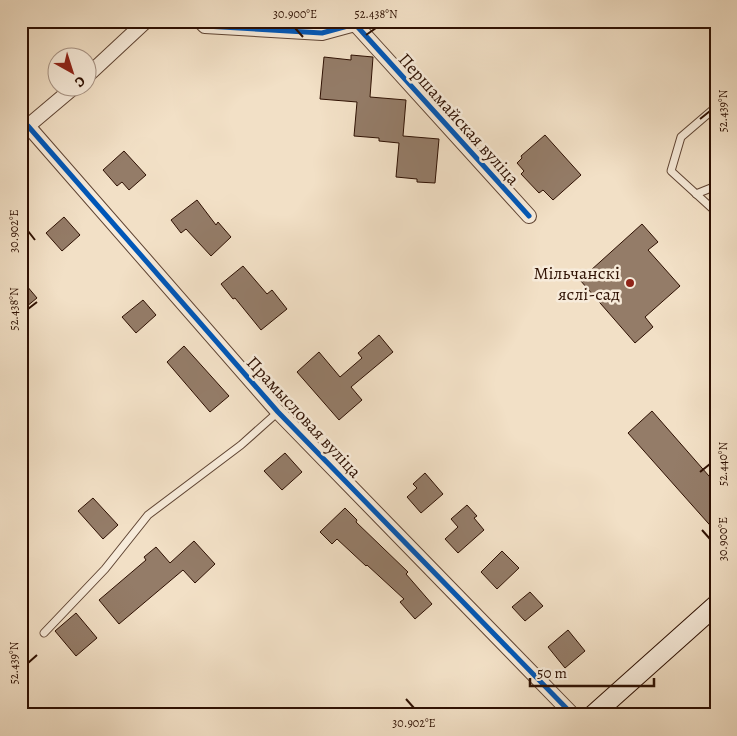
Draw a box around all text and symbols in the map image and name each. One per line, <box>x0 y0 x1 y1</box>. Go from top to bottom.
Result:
text: 30.900°E <box>273 6 317 22</box>
text: 52.438°N <box>354 6 398 22</box>
north arrow <box>48 48 98 98</box>
street label: Першамайская вуліца <box>393 48 525 191</box>
text: С <box>70 72 89 92</box>
text: 52.439°N <box>715 89 731 132</box>
text: 30.902°E <box>6 209 22 253</box>
place label: Мільчанскі яслі-сад <box>533 261 620 306</box>
marker: Мільчанскі яслі-сад <box>624 277 636 289</box>
text: 52.438°N <box>6 287 22 331</box>
street label: Прамысловая вуліца <box>241 351 367 484</box>
text: 52.440°N <box>715 442 731 486</box>
text: 30.900°E <box>715 517 731 561</box>
text: 52.439°N <box>6 641 22 684</box>
scale bar <box>530 656 653 688</box>
text: 50 m <box>537 663 567 683</box>
text: 30.902°E <box>392 715 436 731</box>

